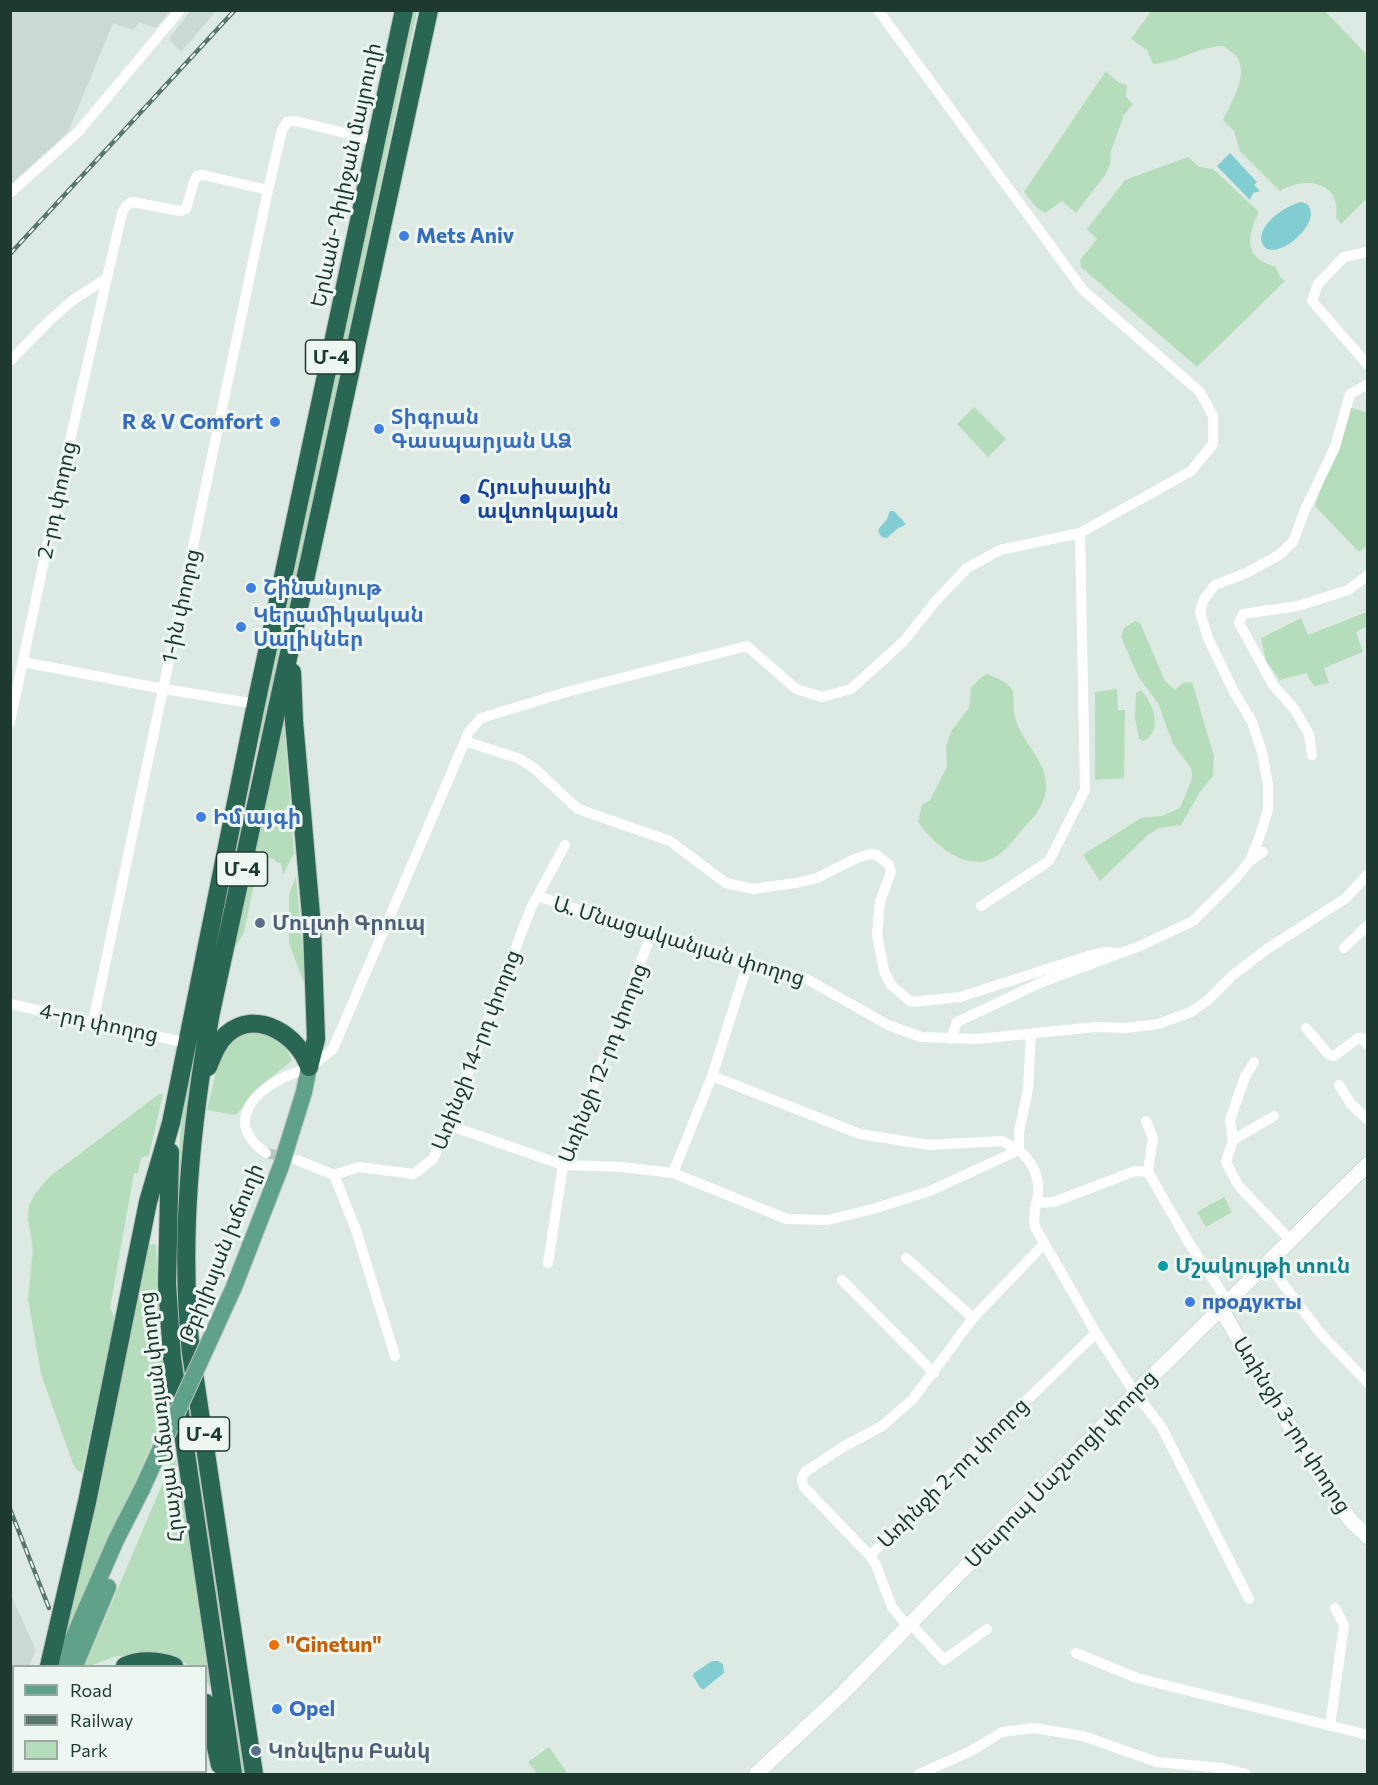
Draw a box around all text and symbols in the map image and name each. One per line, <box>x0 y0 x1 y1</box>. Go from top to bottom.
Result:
street label: Երևան-Դիլիջան մայրուղի <box>306 40 386 310</box>
place label: Mets Aniv <box>416 223 514 249</box>
marker: Mets Aniv <box>397 229 411 243</box>
road number: Մ-4 <box>306 340 356 374</box>
place label: Տիգրան Գասպարյան ԱՁ <box>391 404 572 454</box>
place label: R & V Comfort <box>122 409 263 435</box>
marker: R & V Comfort <box>268 415 282 429</box>
marker: Տիգրան Գասպարյան ԱՁ <box>372 422 386 436</box>
street label: 2-րդ փողոց <box>32 439 82 561</box>
place label: Հյուսիսային ավտոկայան <box>477 474 619 524</box>
marker: Հյուսիսային ավտոկայան <box>458 492 472 506</box>
street label: 1-ին փողոց <box>157 547 205 665</box>
place label: Շինանյութ <box>263 575 382 601</box>
marker: Շինանյութ <box>244 581 258 595</box>
place label: Կերամիկական Սալիկներ <box>253 602 424 652</box>
marker: Կերամիկական Սալիկներ <box>234 620 248 634</box>
place label: Իմ այգի <box>213 804 301 830</box>
marker: Իմ այգի <box>194 810 208 824</box>
road number: Մ-4 <box>216 852 268 886</box>
street label: Ա. Մնացականյան փողոց <box>550 891 808 991</box>
place label: Մուլտի Գրուպ <box>272 910 425 936</box>
marker: Մուլտի Գրուպ <box>253 916 267 930</box>
street label: Առինջի 14-րդ փողոց <box>426 946 526 1154</box>
street label: Առինջի 12-րդ փողոց <box>553 960 653 1166</box>
street label: 4-րդ փողոց <box>37 998 161 1048</box>
street label: Թբիլիսյան խճուղի <box>174 1160 268 1346</box>
place label: Մշակույթի տուն <box>1175 1253 1350 1279</box>
marker: Մշակույթի տուն <box>1156 1259 1170 1273</box>
place label: продукты <box>1202 1289 1302 1315</box>
street label: Հրաչյա Աճառյան փողոց <box>133 1290 189 1544</box>
marker: продукты <box>1183 1295 1197 1309</box>
street label: Առինջի 3-րդ փողոց <box>1227 1332 1357 1518</box>
street label: Մեսրոպ Մաշտոցի փողոց <box>960 1365 1162 1573</box>
street label: Առինջի 2-րդ փողոց <box>872 1392 1034 1554</box>
road number: Մ-4 <box>178 1417 230 1451</box>
place label: "Ginetun" <box>286 1632 382 1658</box>
marker: "Ginetun" <box>267 1638 281 1652</box>
legend <box>12 1665 207 1773</box>
text: Road <box>70 1679 112 1701</box>
place label: Opel <box>289 1696 335 1722</box>
marker: Opel <box>270 1702 284 1716</box>
text: Railway <box>70 1709 133 1731</box>
place label: Կոնվերս Բանկ <box>268 1738 430 1764</box>
text: Park <box>70 1739 108 1761</box>
marker: Կոնվերս Բանկ <box>249 1744 263 1758</box>

